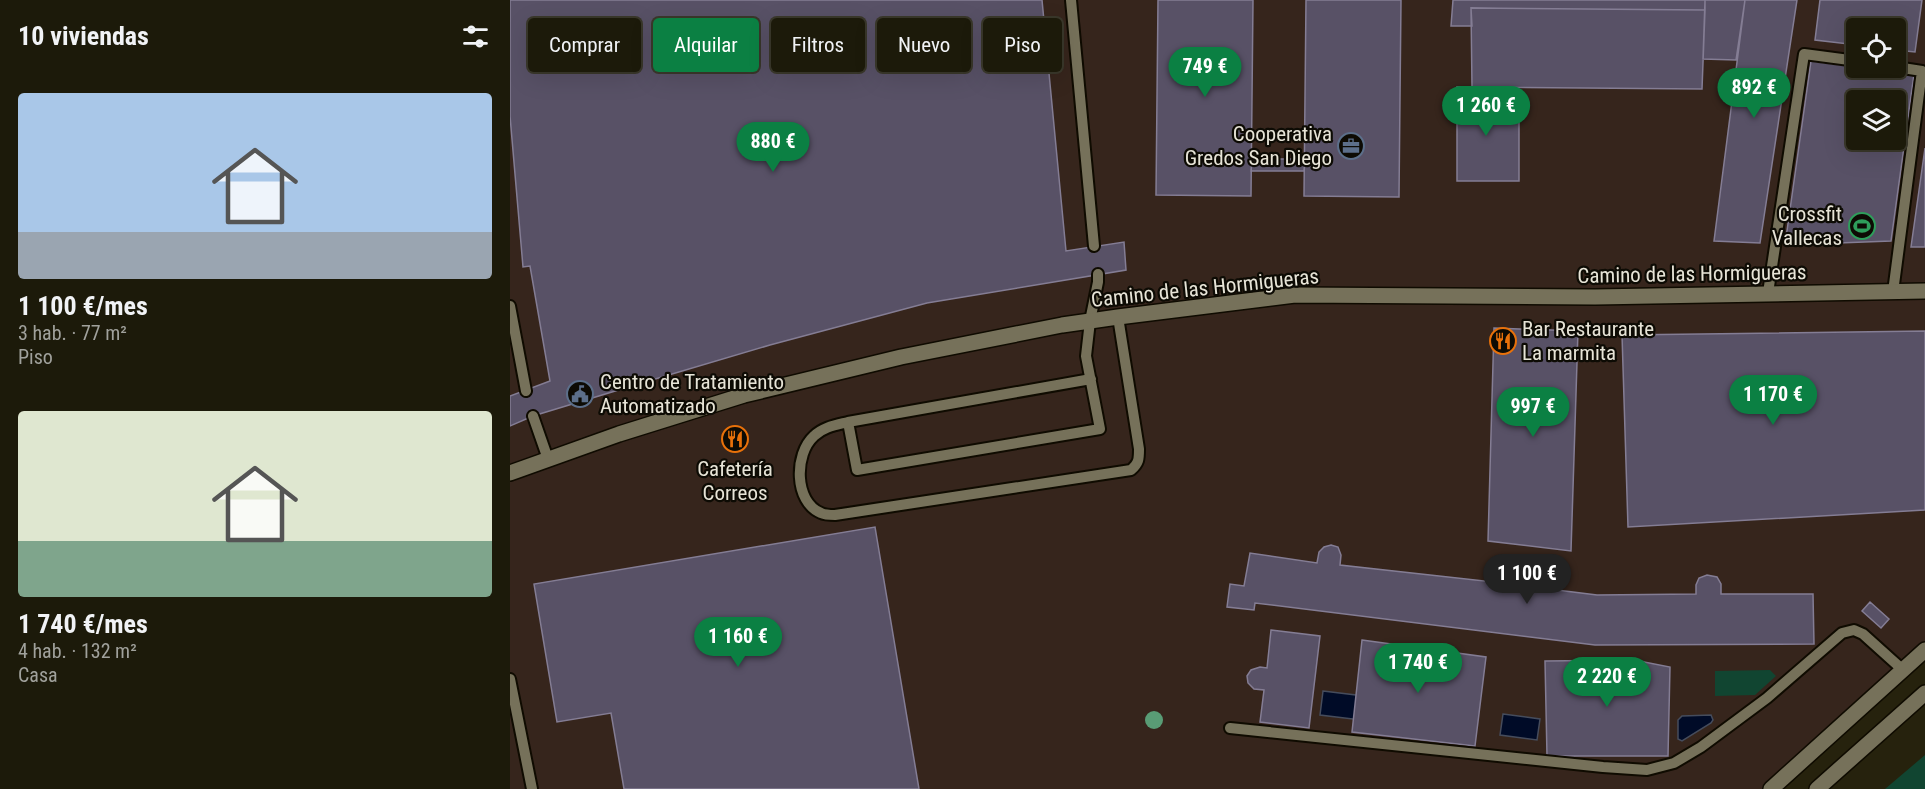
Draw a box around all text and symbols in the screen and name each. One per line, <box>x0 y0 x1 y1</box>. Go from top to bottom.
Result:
chip: Comprar <box>528 18 641 72</box>
chip: Alquilar <box>653 18 759 72</box>
chip: Filtros <box>771 18 865 72</box>
chip: Nuevo <box>877 18 971 72</box>
chip: Piso <box>983 18 1062 72</box>
map controls <box>1846 18 1906 150</box>
button: locate <box>1846 18 1906 78</box>
icon: filters <box>459 20 492 53</box>
text: 10 viviendas <box>18 21 149 51</box>
pin: 749 € <box>1163 47 1247 98</box>
text: 749 € <box>1182 54 1228 78</box>
pin: 892 € <box>1712 68 1796 119</box>
text: 892 € <box>1731 75 1777 99</box>
pin: 1 260 € <box>1431 86 1541 137</box>
button: layers <box>1846 90 1906 150</box>
text: 1 260 € <box>1456 93 1516 117</box>
pin: 880 € <box>731 122 815 173</box>
place label: Cooperativa Gredos San Diego <box>1185 122 1332 170</box>
text: 880 € <box>750 129 796 153</box>
office icon: Cooperativa Gredos San Diego <box>1336 131 1366 161</box>
icon: home <box>201 132 309 240</box>
place label: Crossfit Vallecas <box>1772 202 1842 250</box>
sports icon: Crossfit Vallecas <box>1847 211 1877 241</box>
street label: Camino de las Hormigueras <box>1577 260 1807 288</box>
street label: Camino de las Hormigueras <box>1090 264 1320 312</box>
text: 1 100 €/mes <box>18 291 148 321</box>
place label: Bar Restaurante La marmita <box>1522 317 1654 365</box>
text: 3 hab. · 77 m² <box>18 321 127 345</box>
restaurant icon: Bar Restaurante La marmita <box>1488 326 1518 356</box>
text: Piso <box>18 345 53 369</box>
place label: Centro de Tratamiento Automatizado <box>600 370 784 418</box>
pin: 1 170 € <box>1718 375 1828 426</box>
public building icon: Centro de Tratamiento Automatizado <box>565 379 595 409</box>
text: 1 170 € <box>1743 382 1803 406</box>
pin: 997 € <box>1491 387 1575 438</box>
text: 997 € <box>1510 394 1556 418</box>
restaurant icon: Cafetería Correos <box>720 424 750 454</box>
icon: home <box>201 450 309 558</box>
place label: Cafetería Correos <box>697 457 773 505</box>
pin: 1 100 € <box>1472 554 1582 605</box>
text: 1 100 € <box>1497 561 1557 585</box>
text: 1 740 €/mes <box>18 609 148 639</box>
pin: 1 160 € <box>683 617 793 668</box>
text: 1 160 € <box>708 624 768 648</box>
text: 4 hab. · 132 m² <box>18 639 137 663</box>
pin: 1 740 € <box>1363 643 1473 694</box>
text: 1 740 € <box>1388 650 1448 674</box>
pin: 2 220 € <box>1552 657 1662 708</box>
text: Casa <box>18 663 58 687</box>
text: 2 220 € <box>1577 664 1637 688</box>

